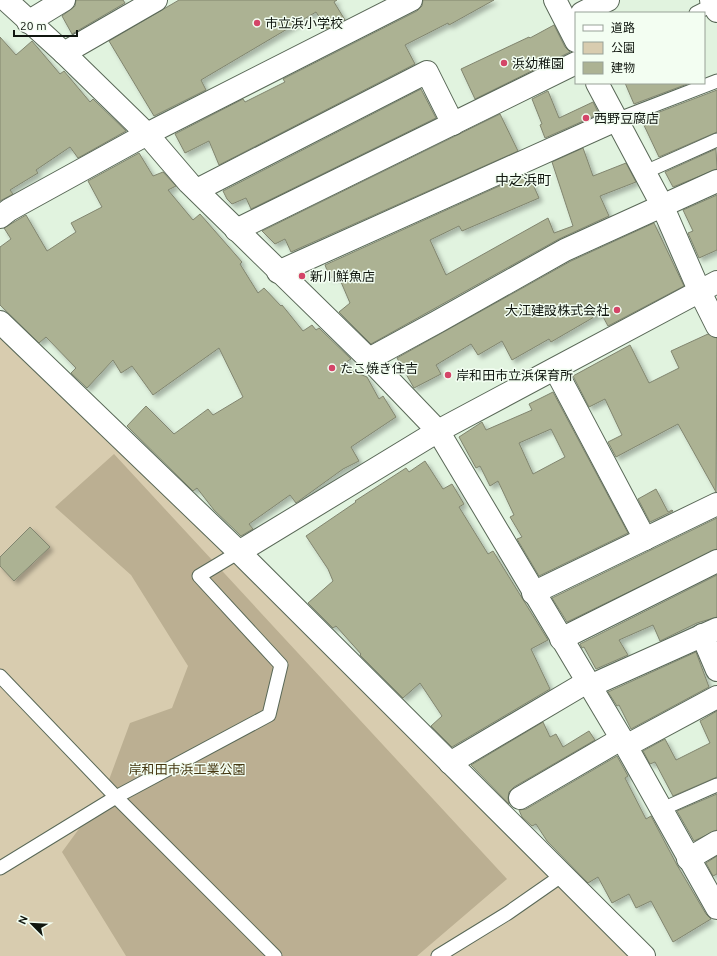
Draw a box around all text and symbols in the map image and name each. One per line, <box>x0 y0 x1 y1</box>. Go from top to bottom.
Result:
scale bar <box>14 12 77 38</box>
legend <box>575 12 705 84</box>
place label: 市立浜小学校 <box>265 16 343 30</box>
marker: 市立浜小学校 <box>252 18 262 28</box>
text: 20 m <box>20 19 47 32</box>
text: 道路 <box>611 21 635 34</box>
text: 公園 <box>611 41 635 54</box>
place label: 浜幼稚園 <box>512 56 564 70</box>
marker: 浜幼稚園 <box>499 58 509 68</box>
text: 建物 <box>611 61 635 74</box>
place label: 西野豆腐店 <box>594 111 659 125</box>
marker: 西野豆腐店 <box>581 113 591 123</box>
district label: 中之浜町 <box>495 172 551 188</box>
place label: 新川鮮魚店 <box>310 269 375 283</box>
marker: 新川鮮魚店 <box>297 271 307 281</box>
place label: 大江建設株式会社 <box>505 303 609 317</box>
marker: 大江建設株式会社 <box>612 305 622 315</box>
place label: たこ焼き住吉 <box>340 361 418 375</box>
marker: たこ焼き住吉 <box>327 363 337 373</box>
place label: 岸和田市立浜保育所 <box>456 368 573 382</box>
marker: 岸和田市立浜保育所 <box>443 370 453 380</box>
park label: 岸和田市浜工業公園 <box>128 762 246 776</box>
north arrow <box>12 904 52 944</box>
text: N <box>16 914 30 926</box>

